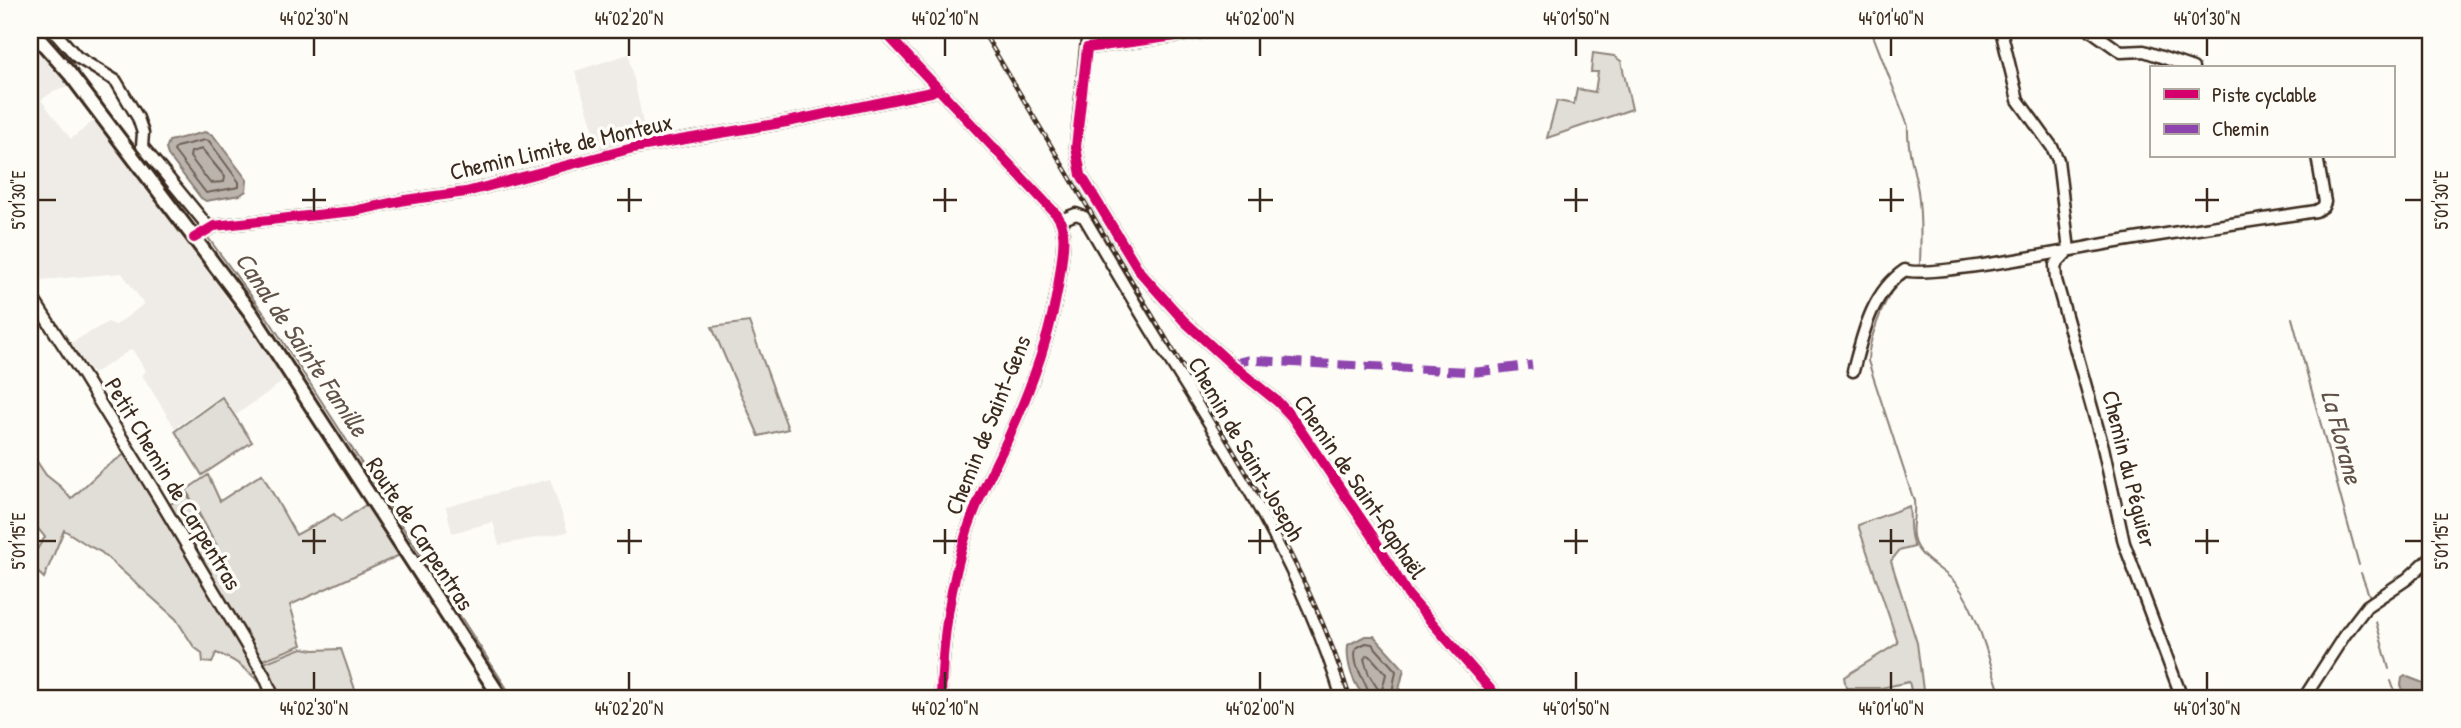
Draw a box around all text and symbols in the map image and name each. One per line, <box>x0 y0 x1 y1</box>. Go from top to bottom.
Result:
text: 44°02'30"N <box>280 6 348 31</box>
text: 44°02'20"N <box>595 6 663 31</box>
text: 44°02'10"N <box>912 6 978 31</box>
text: 44°02'00"N <box>1226 6 1294 31</box>
text: 44°01'50"N <box>1543 6 1609 31</box>
text: 44°01'40"N <box>1858 6 1924 31</box>
text: 44°01'30"N <box>2174 6 2240 31</box>
legend <box>2150 66 2394 158</box>
text: Piste cyclable <box>2212 80 2317 109</box>
street label: Chemin Limite de Monteux <box>446 105 675 187</box>
text: Chemin <box>2212 114 2269 143</box>
text: 5°01'30"E <box>6 171 31 229</box>
text: 5°01'30"E <box>2429 171 2454 229</box>
water label: Canal de Sainte Famille <box>228 245 378 444</box>
street label: Chemin de Saint-Gens <box>936 330 1038 519</box>
street label: Chemin de Saint-Joseph <box>1181 351 1313 546</box>
street label: Petit Chemin de Carpentras <box>98 371 250 596</box>
water label: La Florane <box>2313 386 2372 489</box>
street label: Chemin du Péguier <box>2095 387 2165 551</box>
street label: Chemin de Saint-Raphaël <box>1287 388 1435 585</box>
street label: Route de Carpentras <box>359 451 482 616</box>
text: 5°01'15"E <box>6 513 31 569</box>
text: 5°01'15"E <box>2429 513 2454 569</box>
text: 44°02'30"N <box>280 696 348 721</box>
text: 44°02'20"N <box>595 696 663 721</box>
text: 44°02'10"N <box>912 696 978 721</box>
text: 44°02'00"N <box>1226 696 1294 721</box>
text: 44°01'50"N <box>1543 696 1609 721</box>
text: 44°01'40"N <box>1858 696 1924 721</box>
text: 44°01'30"N <box>2174 696 2240 721</box>

